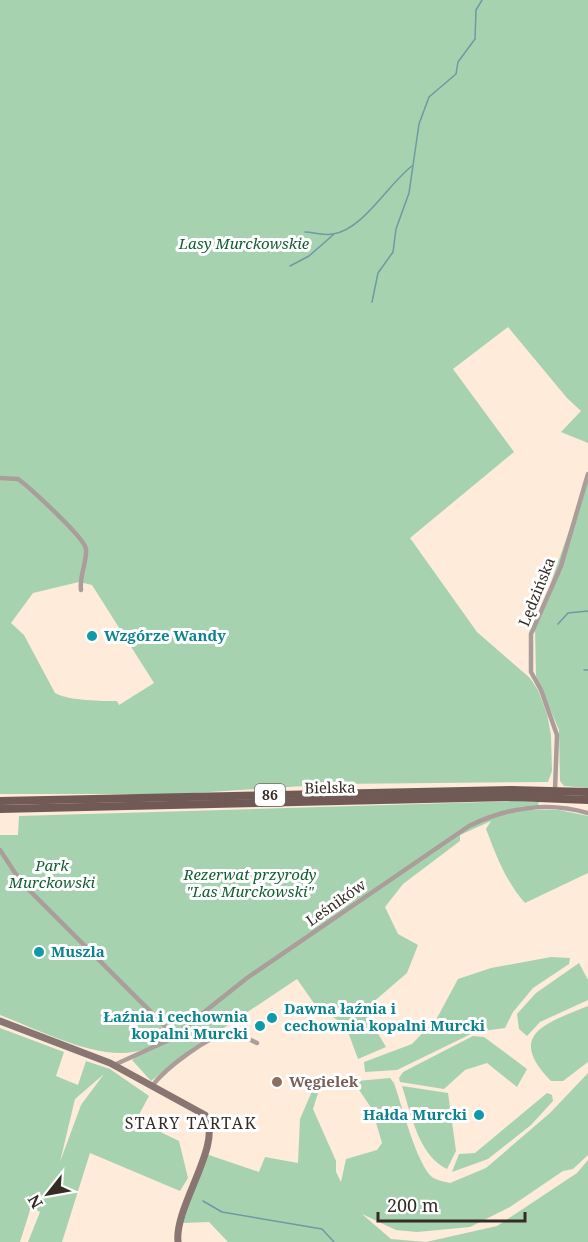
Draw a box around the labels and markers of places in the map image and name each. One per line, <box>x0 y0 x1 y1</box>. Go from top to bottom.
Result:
place label: Wzgórze Wandy <box>104 625 226 645</box>
marker: Wzgórze Wandy <box>85 629 99 643</box>
place label: Muszla <box>51 941 105 961</box>
marker: Muszla <box>32 945 46 959</box>
place label: Dawna łaźnia i cechownia kopalni Murcki <box>284 998 486 1035</box>
place label: Łaźnia i cechownia kopalni Murcki <box>103 1006 249 1043</box>
marker: Dawna łaźnia i cechownia kopalni Murcki <box>265 1011 279 1025</box>
marker: Łaźnia i cechownia kopalni Murcki <box>253 1019 267 1033</box>
place label: Węgielek <box>289 1071 359 1091</box>
marker: Węgielek <box>270 1075 284 1089</box>
place label: Hałda Murcki <box>363 1104 468 1124</box>
marker: Hałda Murcki <box>472 1108 486 1122</box>

